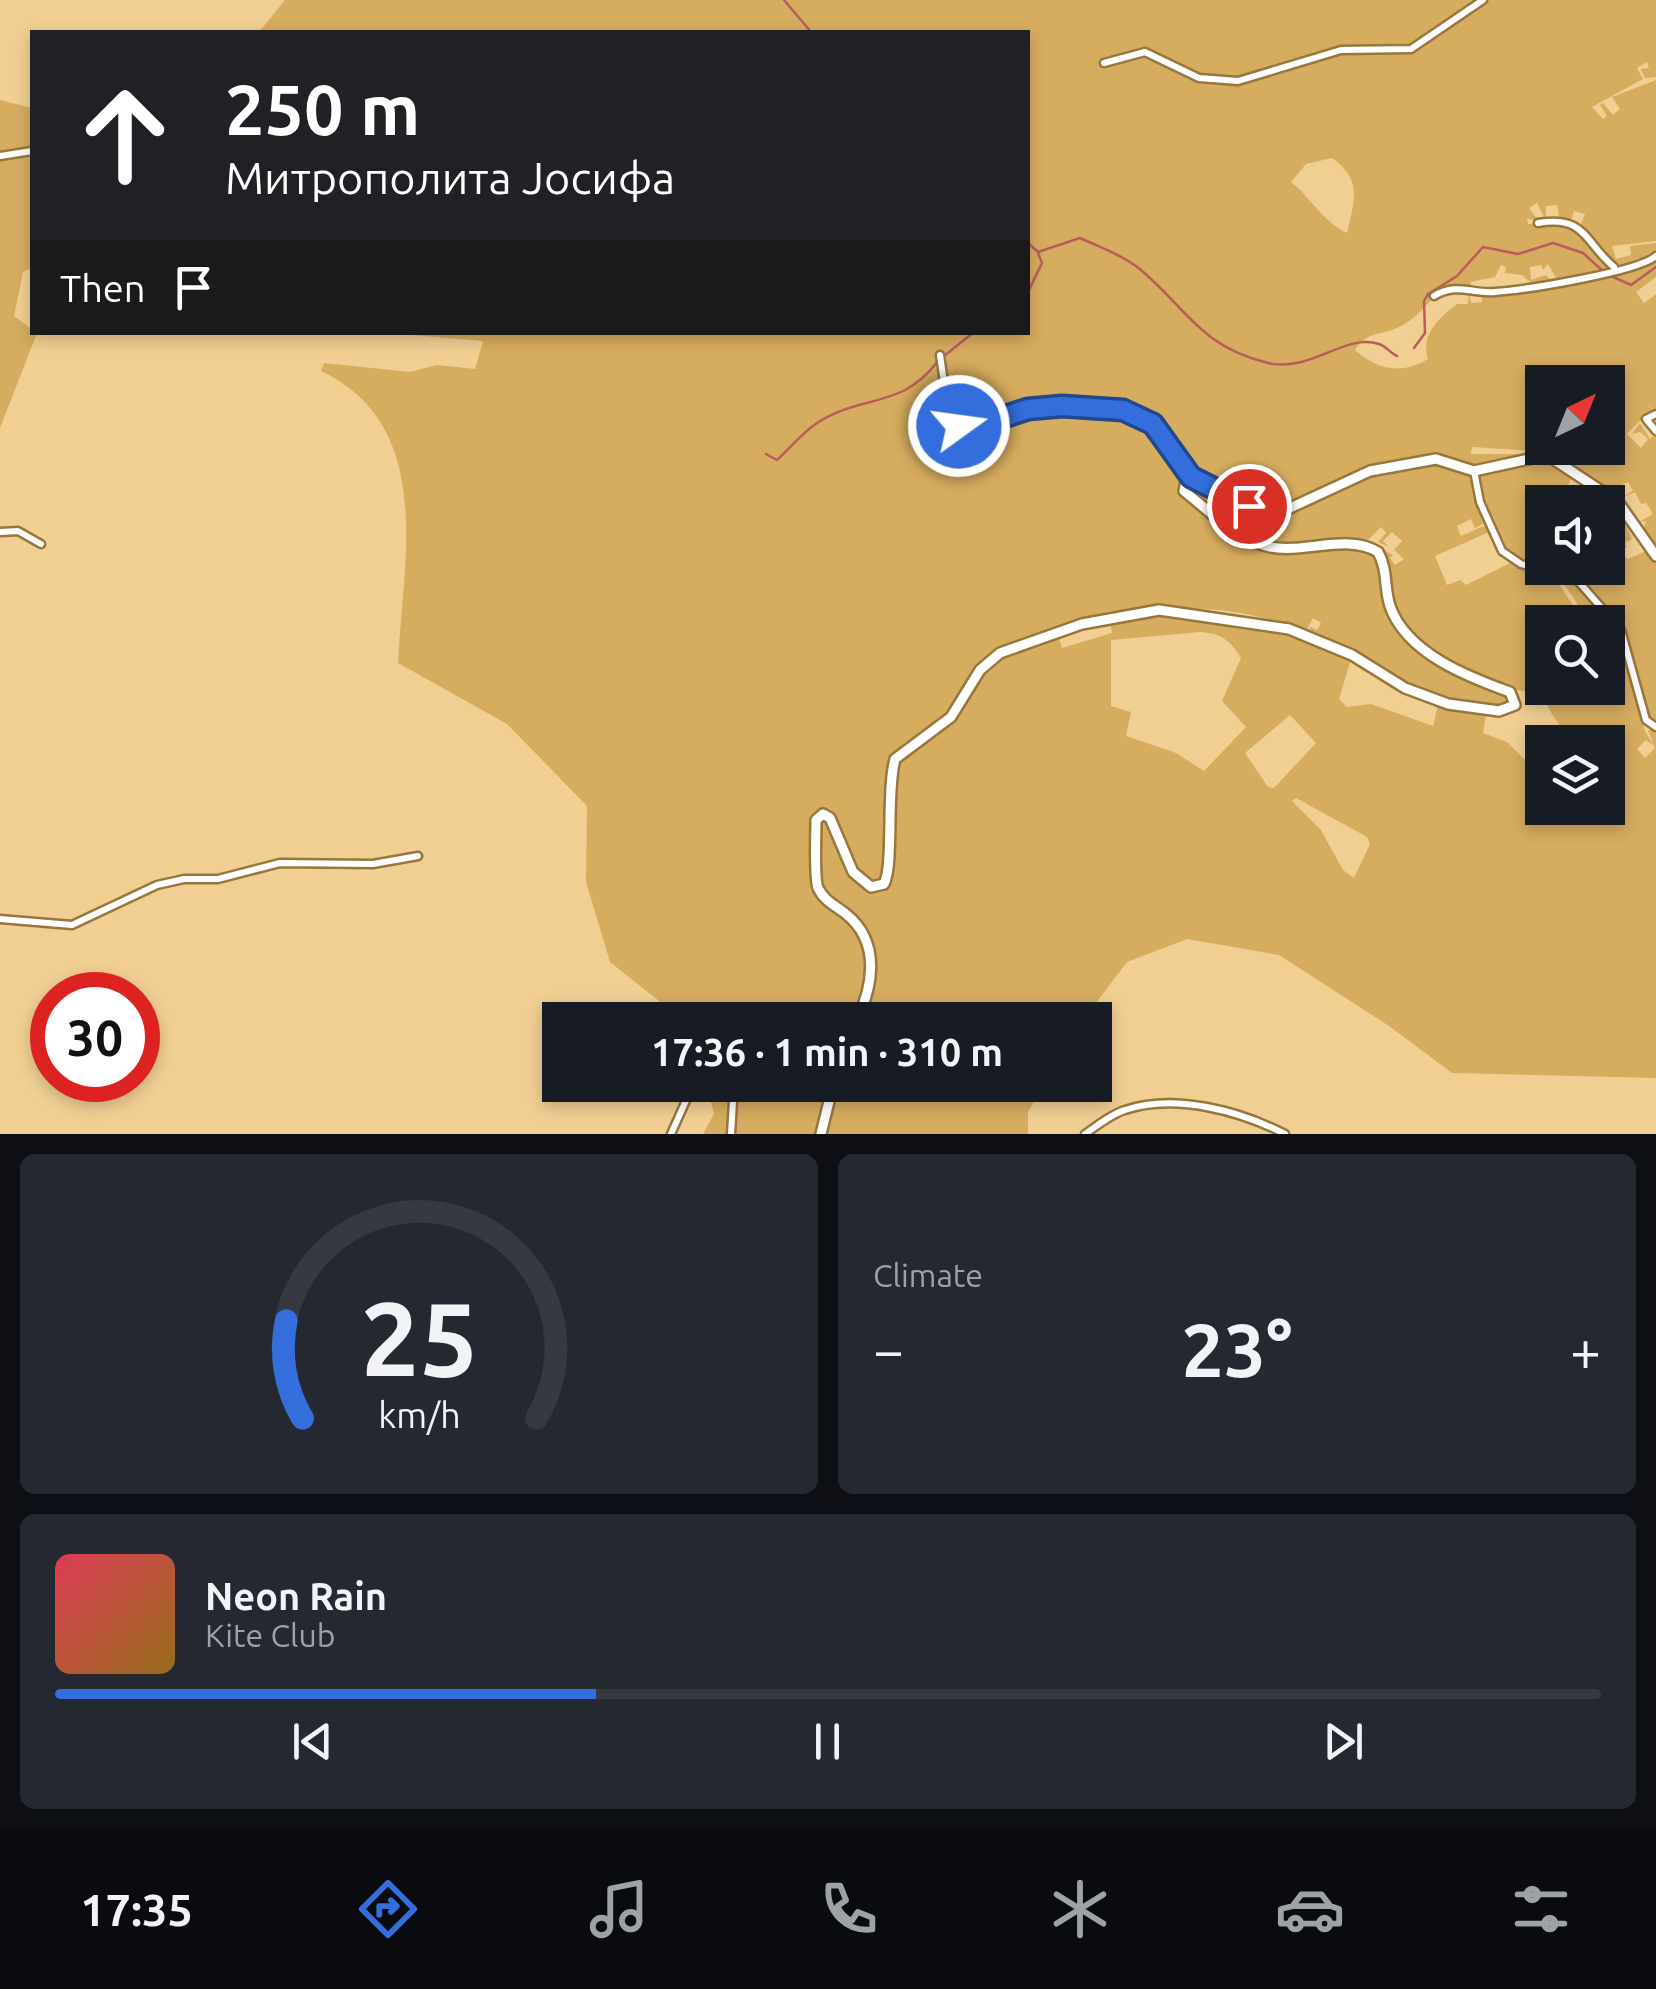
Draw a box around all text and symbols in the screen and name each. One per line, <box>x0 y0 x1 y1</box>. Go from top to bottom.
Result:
icon: ahead <box>60 70 190 200</box>
text: 250 m <box>225 70 420 148</box>
text: Митрополита Јосифа <box>225 152 675 203</box>
icon: arrive <box>166 260 221 315</box>
text: Then <box>60 267 146 309</box>
north arrow <box>1525 365 1625 465</box>
map controls <box>1525 365 1625 825</box>
position arrow <box>907 374 1011 478</box>
pin <box>1207 464 1292 549</box>
icon: arrive <box>1222 479 1277 534</box>
button: sound <box>1525 485 1625 585</box>
button: search <box>1525 605 1625 705</box>
button: layers <box>1525 725 1625 825</box>
speed limit sign: 30 <box>30 972 160 1102</box>
text: 17:36 · 1 min · 310 m <box>651 1031 1003 1073</box>
text: Climate <box>873 1257 983 1293</box>
text: 25 <box>360 1279 478 1396</box>
text: 23° <box>1181 1307 1293 1391</box>
text: − <box>873 1319 904 1380</box>
text: + <box>1570 1319 1601 1380</box>
text: km/h <box>378 1395 460 1435</box>
text: Neon Rain <box>205 1575 387 1617</box>
text: Kite Club <box>205 1617 335 1653</box>
icon: previous <box>285 1714 340 1769</box>
icon: pause <box>800 1714 855 1769</box>
icon: next <box>1316 1714 1371 1769</box>
icon: directions <box>353 1874 423 1944</box>
icon: music <box>584 1874 654 1944</box>
icon: phone <box>814 1874 884 1944</box>
icon: climate <box>1045 1874 1115 1944</box>
icon: car <box>1275 1874 1345 1944</box>
icon: filters <box>1506 1874 1576 1944</box>
text: 17:35 <box>80 1884 193 1935</box>

